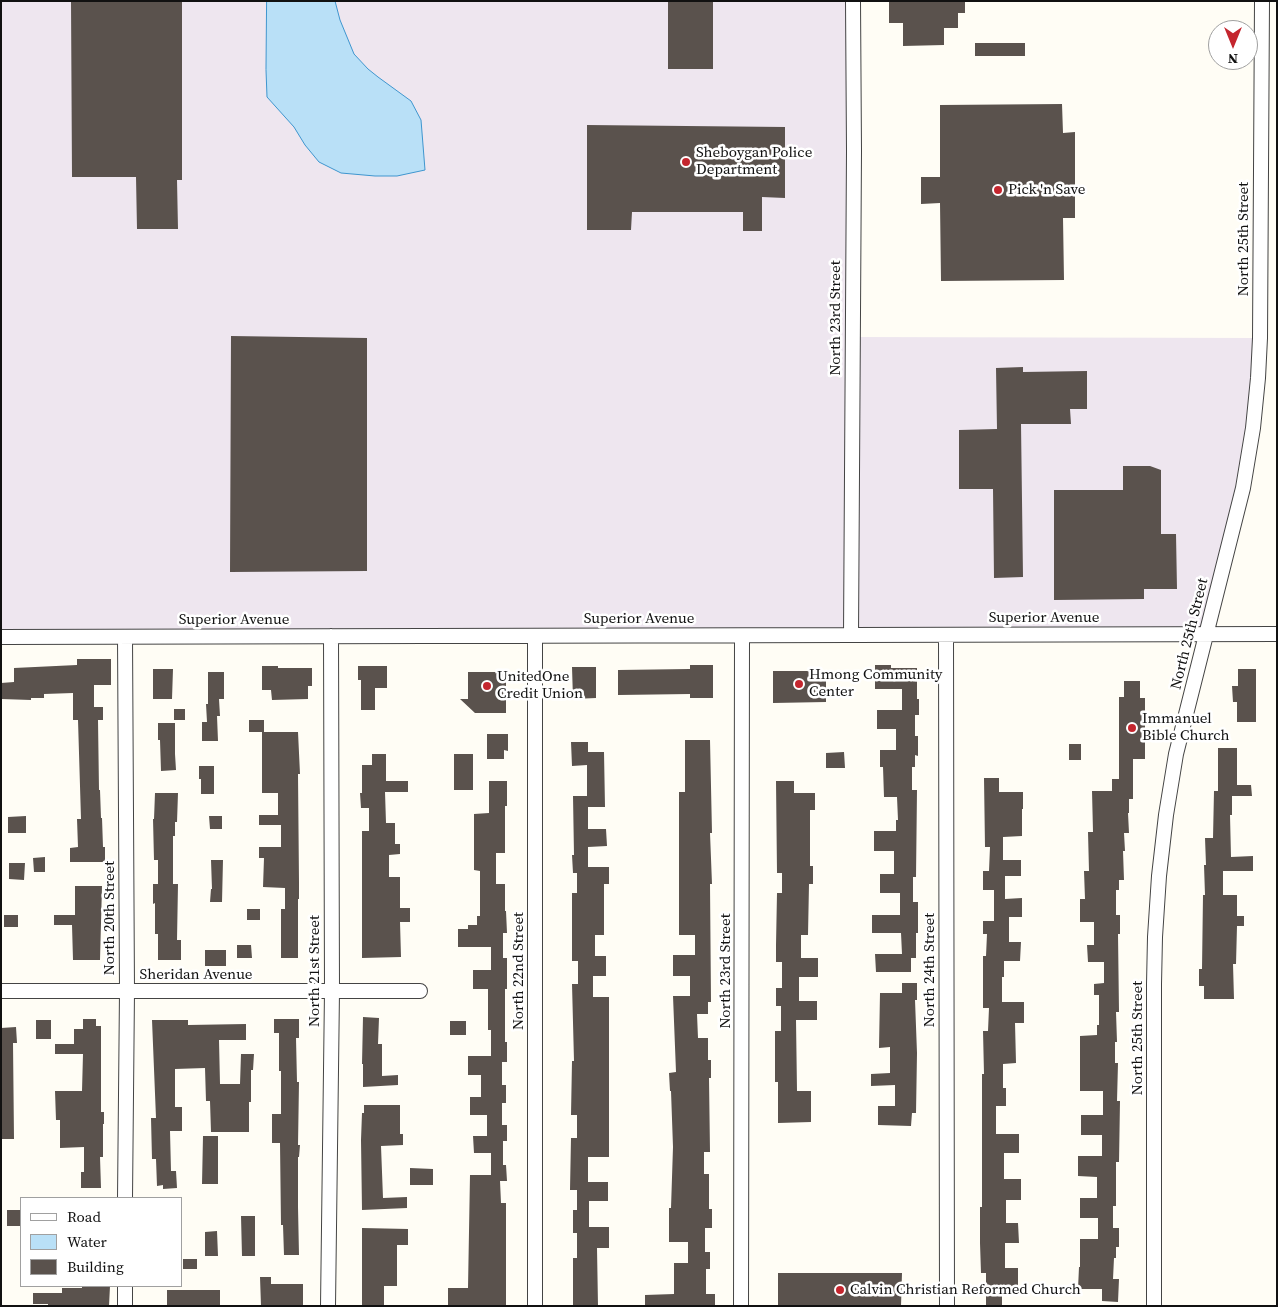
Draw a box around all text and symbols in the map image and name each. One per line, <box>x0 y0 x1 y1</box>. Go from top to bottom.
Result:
north arrow <box>1208 20 1258 70</box>
text: N <box>1228 49 1238 69</box>
place label: Sheboygan Police Department <box>696 144 812 179</box>
marker: Sheboygan Police Department <box>680 156 692 168</box>
place label: Pick 'n Save <box>1008 181 1085 199</box>
street label: North 25th Street <box>1235 182 1253 296</box>
marker: Pick 'n Save <box>992 184 1004 196</box>
street label: North 23rd Street <box>827 260 845 376</box>
street label: North 25th Street <box>1167 576 1213 692</box>
street label: Superior Avenue <box>989 609 1099 627</box>
street label: Superior Avenue <box>584 610 694 628</box>
street label: Superior Avenue <box>179 611 289 629</box>
place label: Hmong Community Center <box>809 666 942 701</box>
place label: UnitedOne Credit Union <box>497 668 583 703</box>
marker: Hmong Community Center <box>793 678 805 690</box>
marker: UnitedOne Credit Union <box>481 680 493 692</box>
place label: Immanuel Bible Church <box>1142 710 1230 745</box>
marker: Immanuel Bible Church <box>1126 722 1138 734</box>
street label: North 20th Street <box>101 861 119 975</box>
street label: North 22nd Street <box>510 912 528 1030</box>
street label: North 23rd Street <box>717 913 735 1029</box>
street label: North 24th Street <box>921 913 939 1027</box>
street label: North 21st Street <box>306 915 324 1027</box>
street label: Sheridan Avenue <box>140 966 252 984</box>
street label: North 25th Street <box>1129 981 1147 1095</box>
legend <box>20 1197 182 1287</box>
text: Road <box>67 1206 101 1227</box>
text: Water <box>67 1231 107 1252</box>
text: Building <box>67 1256 124 1277</box>
place label: Calvin Christian Reformed Church <box>850 1281 1081 1299</box>
marker: Calvin Christian Reformed Church <box>834 1284 846 1296</box>

